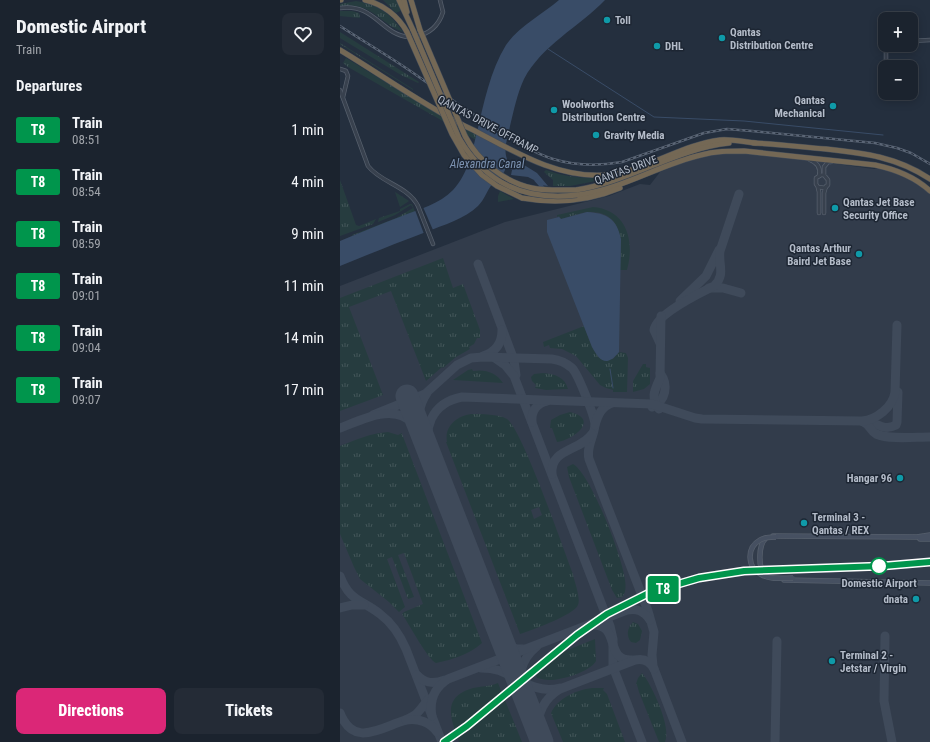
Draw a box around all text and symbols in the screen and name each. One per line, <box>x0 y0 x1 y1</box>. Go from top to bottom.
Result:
map controls <box>878 12 918 100</box>
button: + <box>878 12 918 52</box>
button: heart <box>282 13 324 55</box>
place label: Toll <box>615 14 631 27</box>
text: Domestic Airport <box>16 15 146 38</box>
marker: Toll <box>602 15 612 25</box>
place label: Qantas Distribution Centre <box>730 26 813 52</box>
marker: Qantas Distribution Centre <box>717 33 727 43</box>
place label: DHL <box>665 40 683 53</box>
marker: DHL <box>652 41 662 51</box>
text: Train <box>16 42 42 57</box>
button: − <box>878 60 918 100</box>
text: Departures <box>16 77 82 95</box>
street label: QANTAS DRIVE OFFRAMP <box>435 93 541 157</box>
place label: Qantas Mechanical <box>775 94 825 120</box>
place label: Woolworths Distribution Centre <box>562 98 645 124</box>
marker: Qantas Mechanical <box>828 101 838 111</box>
marker: Woolworths Distribution Centre <box>549 105 559 115</box>
text: Train <box>72 114 103 132</box>
text: 1 min <box>291 121 324 139</box>
text: T8 <box>31 122 45 138</box>
place label: Gravity Media <box>604 129 665 142</box>
marker: Gravity Media <box>591 130 601 140</box>
text: 08:51 <box>72 132 101 147</box>
street label: QANTAS DRIVE <box>593 152 660 187</box>
water label: Alexandra Canal <box>449 157 525 171</box>
text: Train <box>72 166 103 184</box>
text: 4 min <box>291 173 324 191</box>
text: T8 <box>31 174 45 190</box>
text: 08:54 <box>72 184 101 199</box>
place label: Qantas Jet Base Security Office <box>843 196 915 222</box>
marker: Qantas Jet Base Security Office <box>830 203 840 213</box>
text: Train <box>72 218 103 236</box>
text: 9 min <box>291 225 324 243</box>
text: T8 <box>31 226 45 242</box>
text: 08:59 <box>72 236 101 251</box>
place label: Qantas Arthur Baird Jet Base <box>787 242 851 268</box>
marker: Qantas Arthur Baird Jet Base <box>854 249 864 259</box>
text: Train <box>72 270 103 288</box>
text: 11 min <box>284 277 324 295</box>
text: T8 <box>31 278 45 294</box>
text: 09:01 <box>72 288 101 303</box>
text: Train <box>72 322 103 340</box>
text: 14 min <box>284 329 324 347</box>
text: T8 <box>31 330 45 346</box>
text: 09:04 <box>72 340 101 355</box>
text: Train <box>72 374 103 392</box>
text: 17 min <box>284 381 324 399</box>
text: T8 <box>31 382 45 398</box>
text: 09:07 <box>72 392 101 407</box>
place label: Hangar 96 <box>847 472 892 485</box>
marker: Hangar 96 <box>895 473 905 483</box>
place label: Terminal 3 - Qantas / REX <box>812 511 869 537</box>
marker: Terminal 3 - Qantas / REX <box>799 518 809 528</box>
marker: Domestic Airport <box>870 557 888 575</box>
line badge: T8 <box>645 576 681 602</box>
place label: Domestic Airport <box>841 577 917 590</box>
text: T8 <box>656 581 670 597</box>
place label: dnata <box>883 593 908 606</box>
marker: dnata <box>911 594 921 604</box>
place label: Terminal 2 - Jetstar / Virgin <box>840 649 906 675</box>
marker: Terminal 2 - Jetstar / Virgin <box>827 656 837 666</box>
button: Directions <box>16 688 166 734</box>
button: Tickets <box>174 688 324 734</box>

